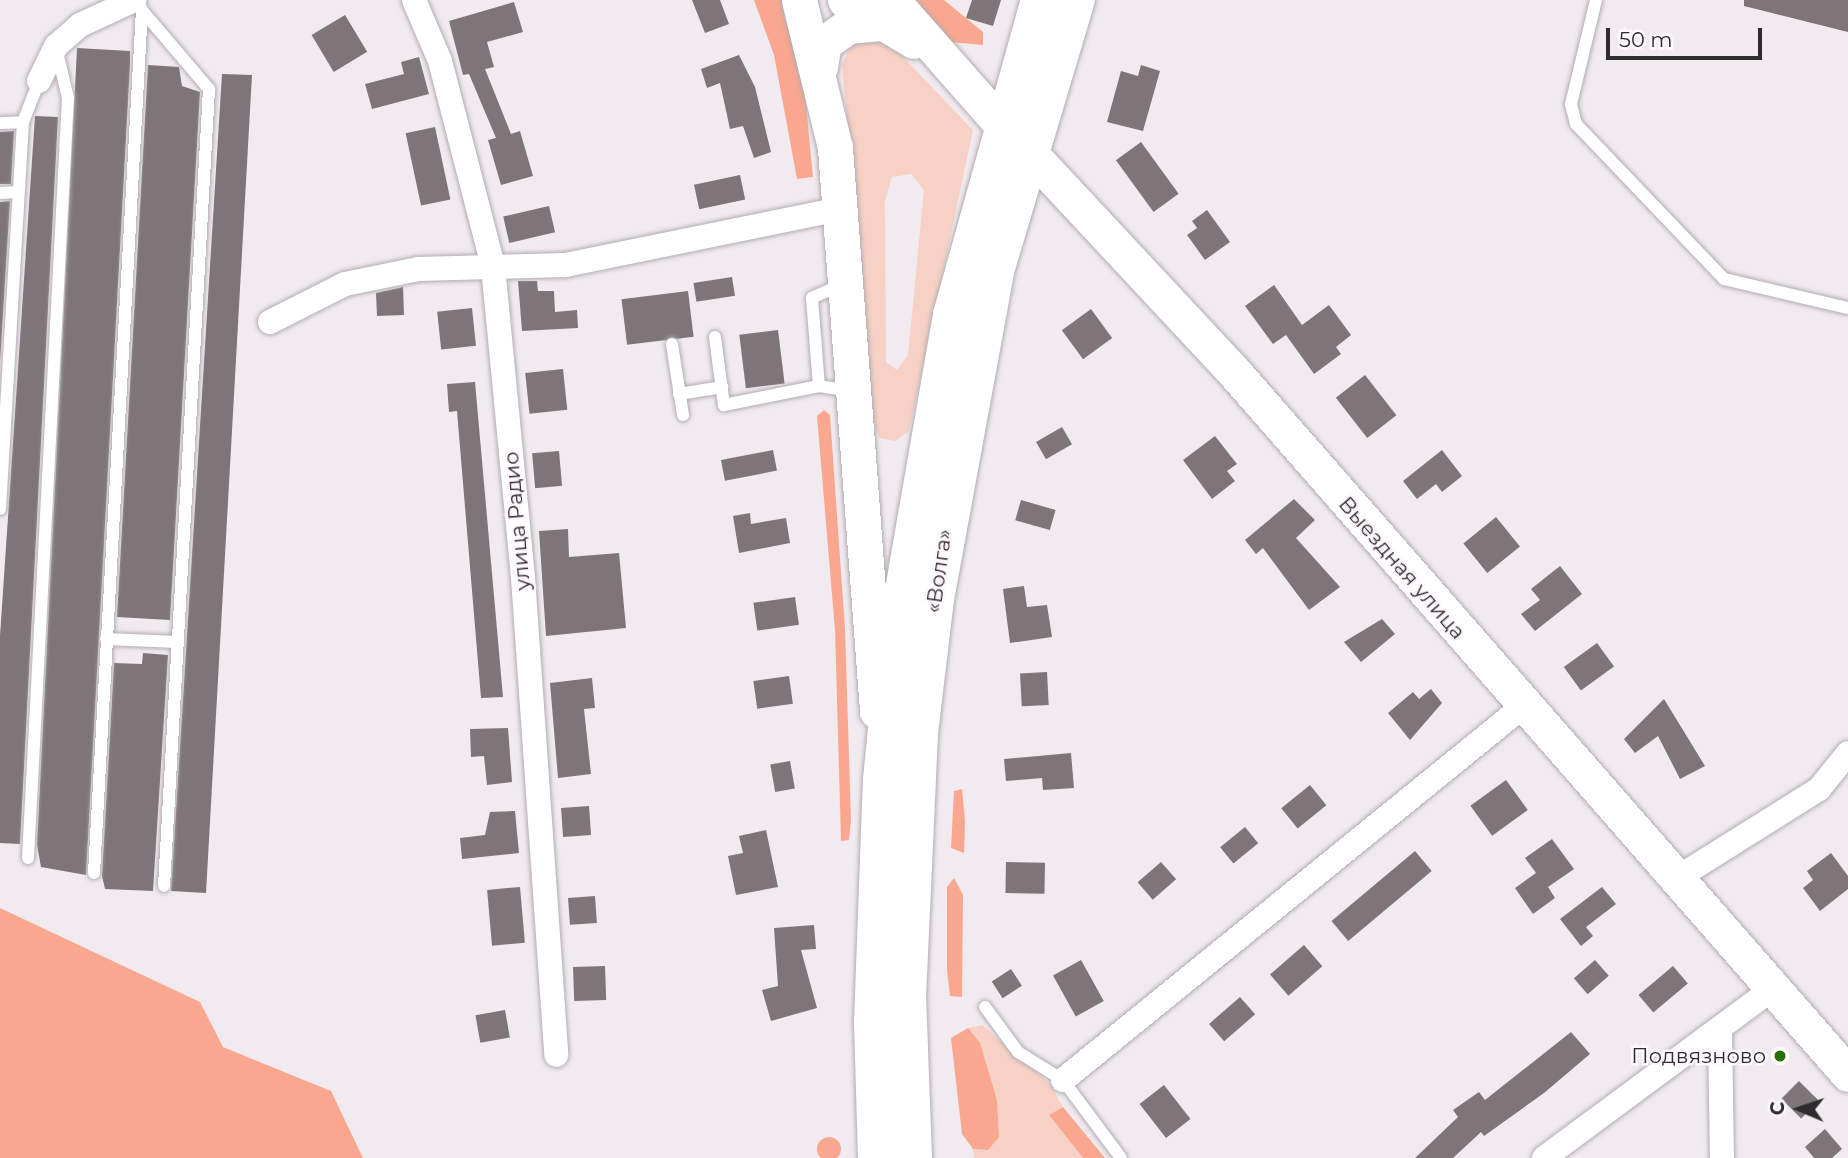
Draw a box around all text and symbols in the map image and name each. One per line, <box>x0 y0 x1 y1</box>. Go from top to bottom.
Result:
scale bar <box>1610 14 1766 58</box>
text: 50 m <box>1619 27 1673 52</box>
street label: улица Радио <box>498 450 536 592</box>
street label: Выездная улица <box>1333 492 1471 644</box>
street label: «Волга» <box>921 527 957 615</box>
place label: Подвязново <box>1631 1043 1766 1069</box>
marker: Подвязново <box>1772 1048 1788 1064</box>
north arrow <box>1764 1074 1834 1144</box>
text: С <box>1766 1101 1789 1116</box>

